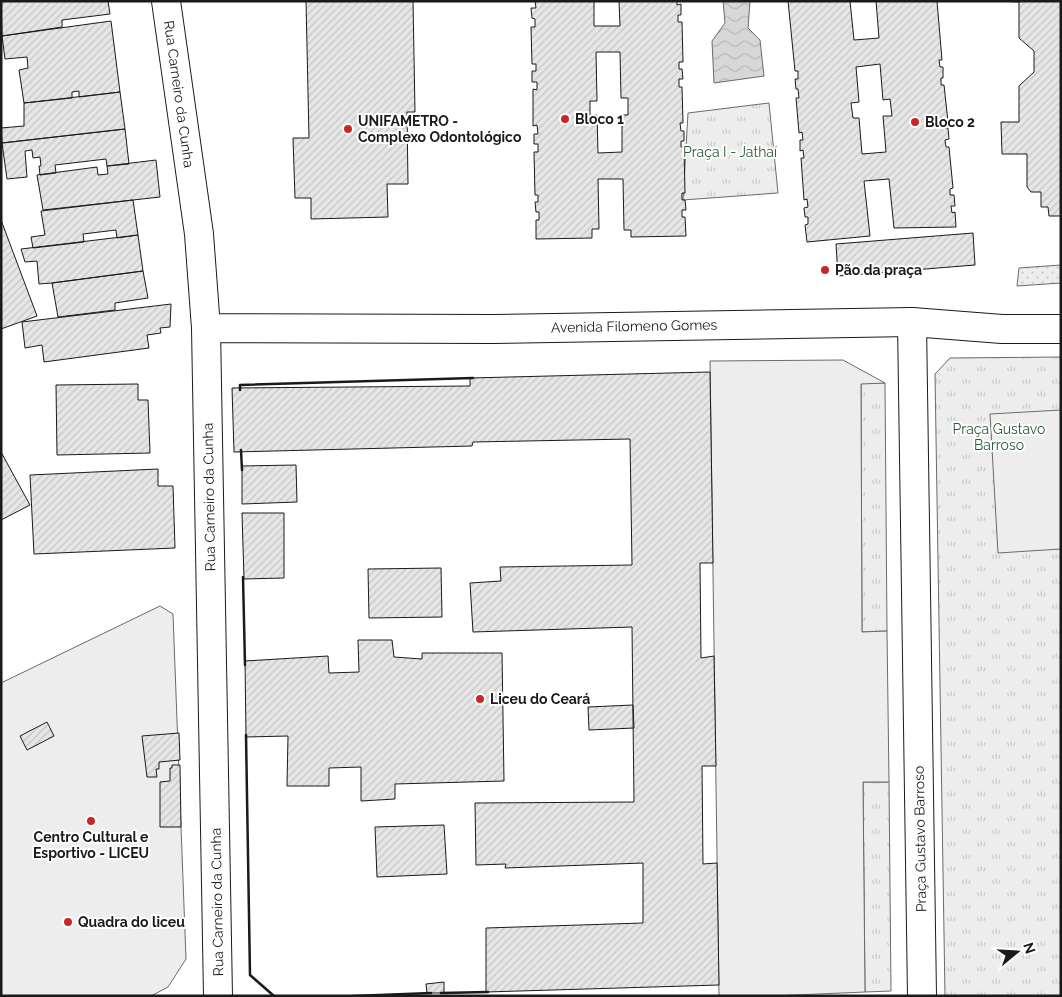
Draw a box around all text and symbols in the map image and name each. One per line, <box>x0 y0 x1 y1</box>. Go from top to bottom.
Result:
street label: Rua Carneiro da Cunha <box>161 19 197 169</box>
place label: Bloco 1 <box>575 111 624 127</box>
place label: UNIFAMETRO - Complexo Odontológico <box>358 113 522 145</box>
marker: Bloco 1 <box>559 113 571 125</box>
place label: Bloco 2 <box>925 114 975 130</box>
marker: Bloco 2 <box>909 116 921 128</box>
marker: UNIFAMETRO - Complexo Odontológico <box>342 123 354 135</box>
park label: Praça I - Jathaí <box>683 144 778 160</box>
place label: Pão da praça <box>835 262 922 278</box>
marker: Pão da praça <box>819 264 831 276</box>
street label: Avenida Filomeno Gomes <box>551 317 718 335</box>
park label: Praça Gustavo Barroso <box>953 421 1045 453</box>
street label: Rua Carneiro da Cunha <box>200 423 218 571</box>
place label: Liceu do Ceará <box>490 691 590 707</box>
marker: Liceu do Ceará <box>474 693 486 705</box>
street label: Praça Gustavo Barroso <box>911 766 929 912</box>
marker: Centro Cultural e Esportivo - LICEU <box>85 815 97 827</box>
street label: Rua Carneiro da Cunha <box>208 828 226 976</box>
place label: Centro Cultural e Esportivo - LICEU <box>33 829 149 861</box>
place label: Quadra do liceu <box>78 914 185 930</box>
marker: Quadra do liceu <box>62 916 74 928</box>
north arrow <box>992 927 1042 977</box>
text: N <box>1020 940 1039 956</box>

